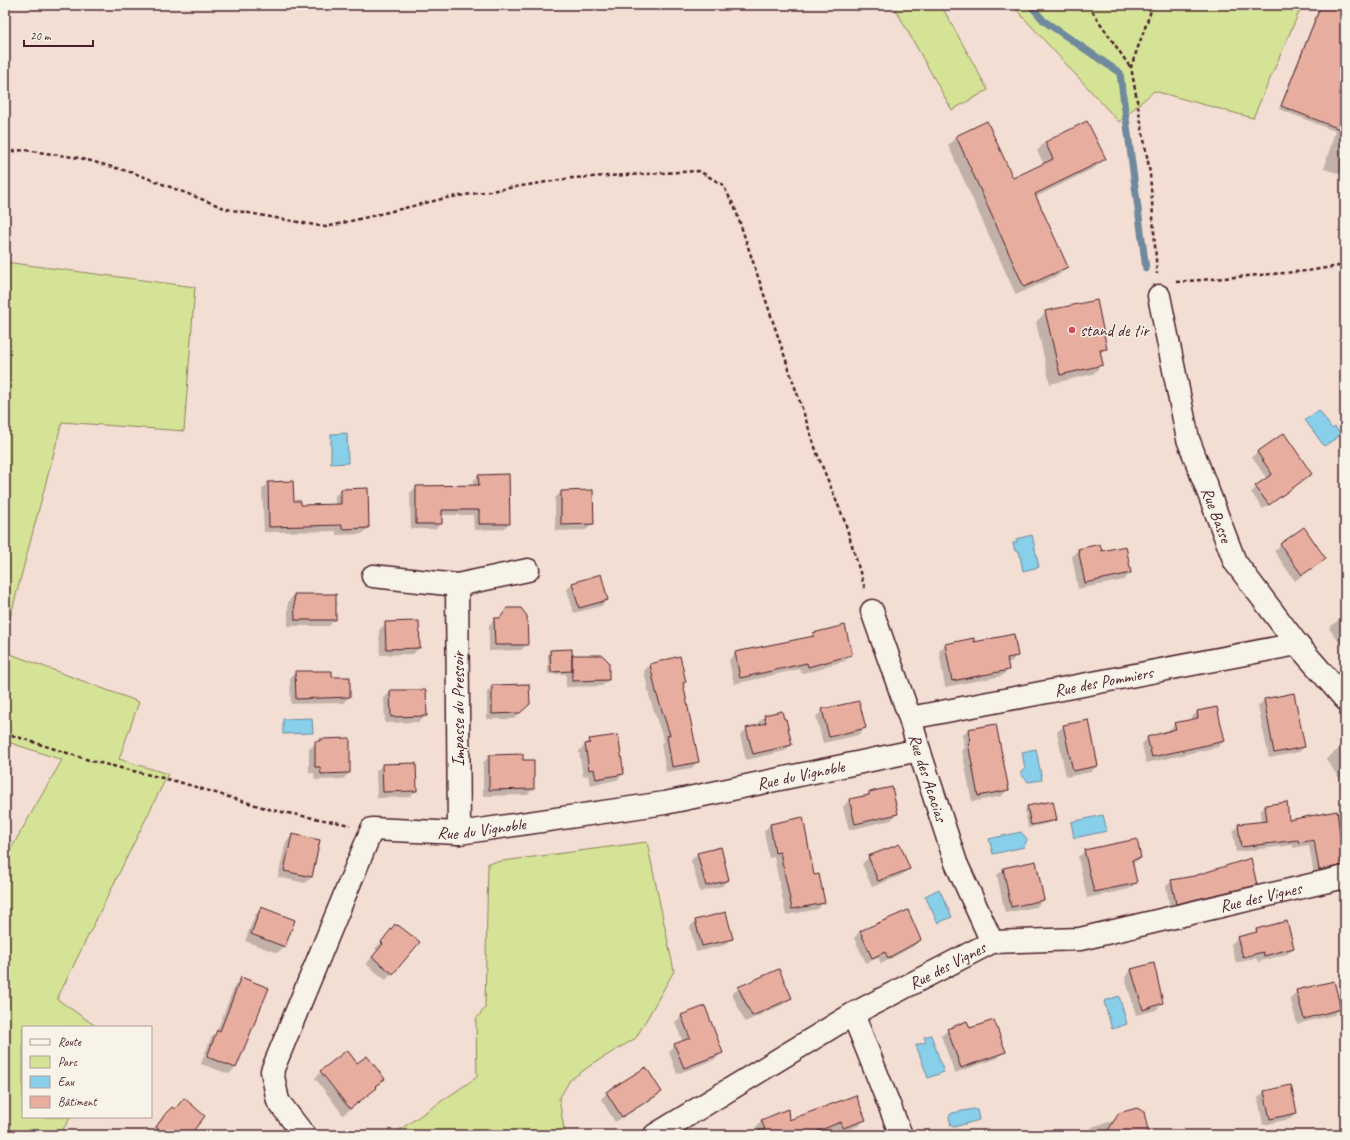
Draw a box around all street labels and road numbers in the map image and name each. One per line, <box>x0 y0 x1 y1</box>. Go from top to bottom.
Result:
street label: Rue Basse <box>1197 484 1238 547</box>
street label: Impasse du Pressoir <box>448 650 469 766</box>
street label: Rue des Pommiers <box>1052 661 1157 701</box>
street label: Rue des Acacias <box>904 731 953 825</box>
street label: Rue du Vignoble <box>755 755 848 794</box>
street label: Rue du Vignoble <box>437 813 528 844</box>
street label: Rue des Vignes <box>1218 877 1305 916</box>
street label: Rue des Vignes <box>905 936 990 994</box>

